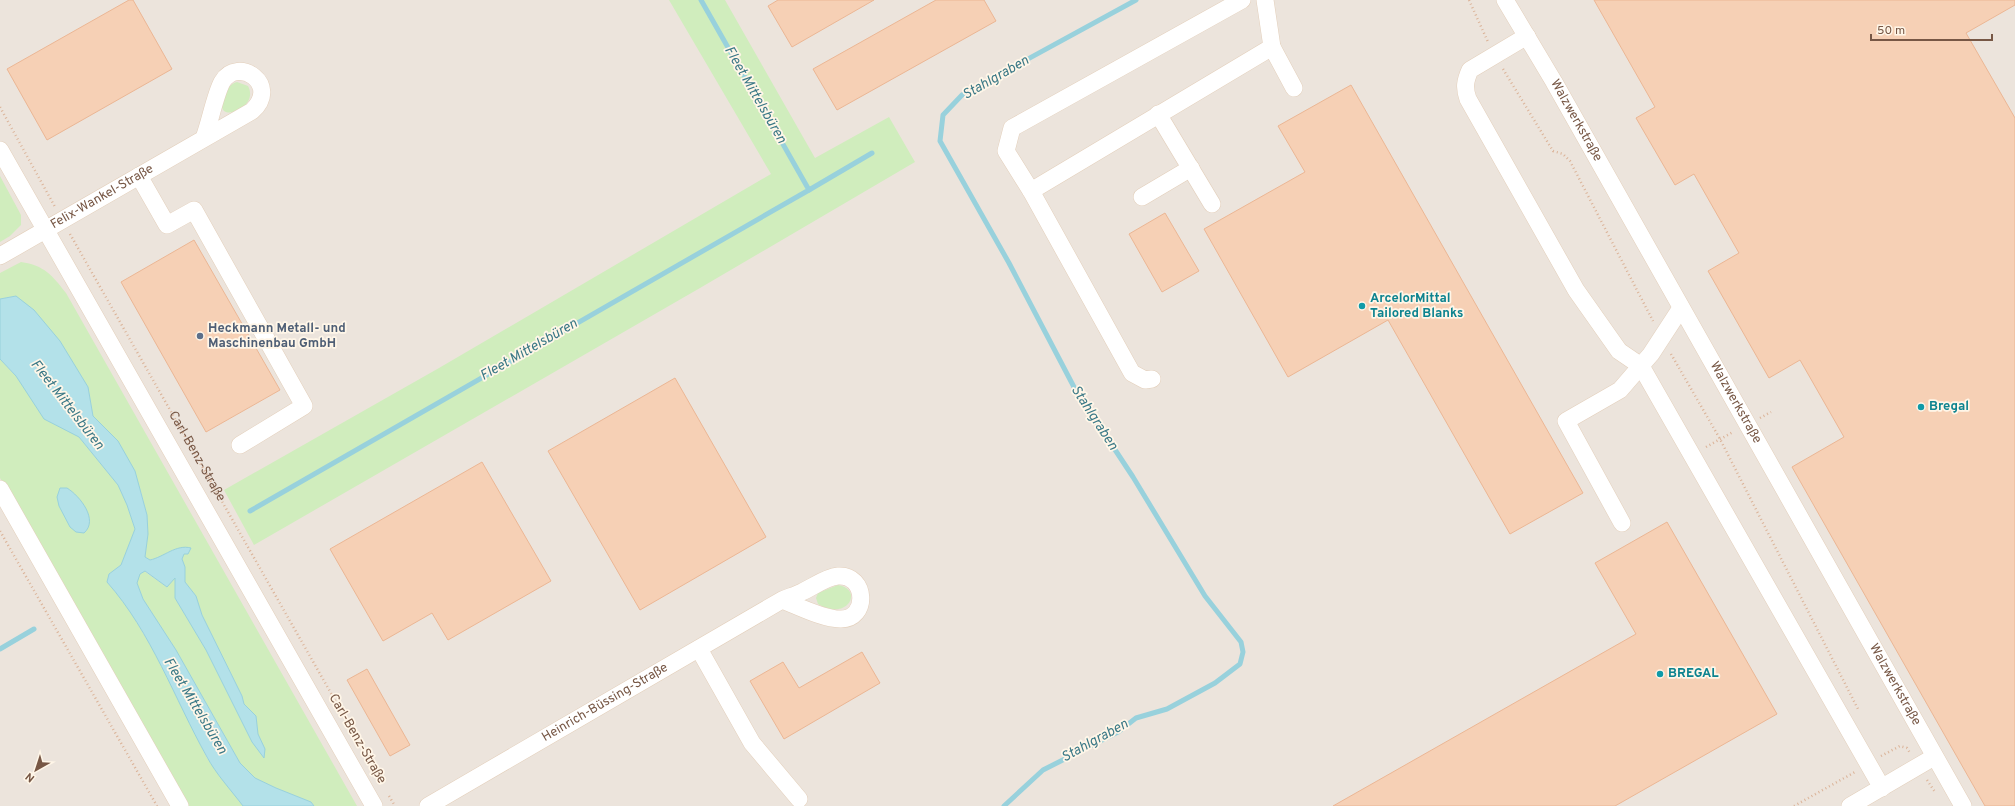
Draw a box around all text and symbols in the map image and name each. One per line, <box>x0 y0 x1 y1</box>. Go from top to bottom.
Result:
scale bar <box>1871 16 1992 42</box>
text: 50 m <box>1877 23 1905 39</box>
water label: Fleet Mittelsbüren <box>720 43 790 147</box>
water label: Stahlgraben <box>960 52 1032 104</box>
street label: Walzwerkstraße <box>1546 77 1605 164</box>
street label: Felix-Wankel-Straße <box>48 161 157 233</box>
place label: ArcelorMittal Tailored Blanks <box>1370 291 1463 322</box>
marker: ArcelorMittal Tailored Blanks <box>1357 301 1367 311</box>
water label: Fleet Mittelsbüren <box>477 315 581 385</box>
place label: Heckmann Metall- und Maschinenbau GmbH <box>208 321 346 352</box>
marker: Heckmann Metall- und Maschinenbau GmbH <box>195 331 205 341</box>
water label: Fleet Mittelsbüren <box>27 357 108 454</box>
street label: Walzwerkstraße <box>1706 359 1765 447</box>
water label: Stahlgraben <box>1067 382 1121 454</box>
place label: Bregal <box>1929 399 1969 415</box>
marker: Bregal <box>1916 402 1926 412</box>
street label: Carl-Benz-Straße <box>164 409 229 505</box>
street label: Walzwerkstraße <box>1865 641 1924 729</box>
water label: Fleet Mittelsbüren <box>160 655 231 758</box>
street label: Heinrich-Büssing-Straße <box>539 660 671 746</box>
place label: BREGAL <box>1668 666 1719 682</box>
marker: BREGAL <box>1655 669 1665 679</box>
street label: Carl-Benz-Straße <box>325 691 389 787</box>
water label: Stahlgraben <box>1059 716 1132 766</box>
north arrow <box>16 750 56 790</box>
text: N <box>23 769 38 785</box>

